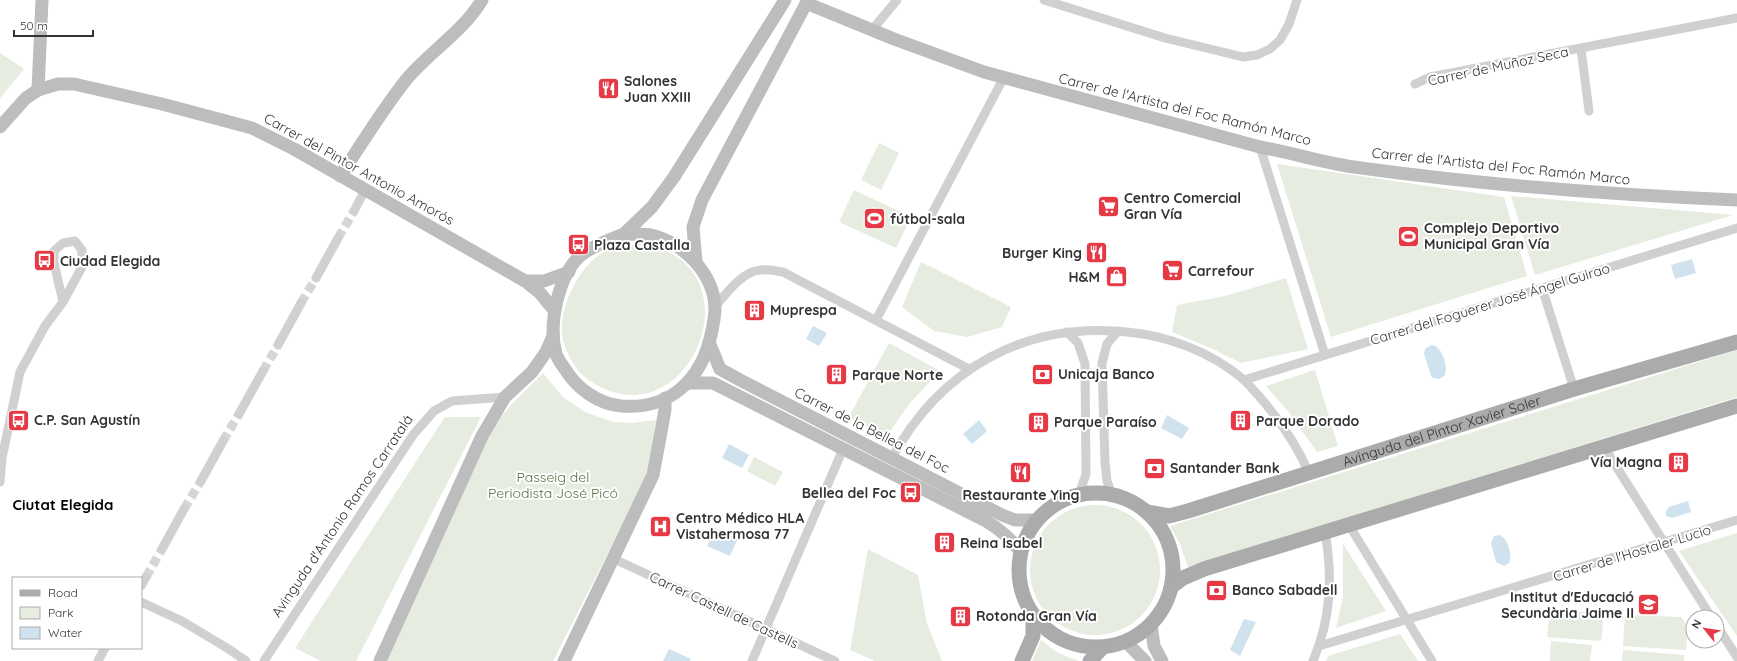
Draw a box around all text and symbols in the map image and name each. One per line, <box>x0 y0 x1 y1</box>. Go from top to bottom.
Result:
scale bar <box>14 12 93 38</box>
text: 50 m <box>20 18 48 33</box>
street label: Carrer de Muñoz Seca <box>1426 42 1570 90</box>
street label: Carrer de l'Artista del Foc Ramón Marco <box>1057 69 1313 149</box>
place label: Salones Juan XXIII <box>624 72 691 106</box>
restaurant icon: Salones Juan XXIII <box>595 76 621 102</box>
street label: Carrer del Pintor Antonio Amorós <box>261 109 457 229</box>
street label: Carrer de l'Artista del Foc Ramón Marco <box>1371 143 1631 189</box>
place label: Centro Comercial Gran Vía <box>1124 189 1241 223</box>
supermarket icon: Centro Comercial Gran Vía <box>1096 193 1122 219</box>
sports icon: fútbol-sala <box>862 206 888 232</box>
place label: fútbol-sala <box>890 210 965 228</box>
place label: Complejo Deportivo Municipal Gran Vía <box>1424 219 1559 253</box>
sports icon: Complejo Deportivo Municipal Gran Vía <box>1395 223 1421 249</box>
bus stop icon: Plaza Castalla <box>566 232 592 258</box>
place label: Plaza Castalla <box>594 236 690 254</box>
restaurant icon: Burger King <box>1084 240 1110 266</box>
place label: Burger King <box>1002 244 1082 262</box>
bus stop icon: Ciudad Elegida <box>32 248 58 274</box>
place label: Ciudad Elegida <box>60 252 160 270</box>
supermarket icon: Carrefour <box>1159 258 1185 284</box>
street label: Carrer del Foguerer José Ángel Guirao <box>1368 259 1612 349</box>
place label: Carrefour <box>1188 262 1254 280</box>
shop icon: H&M <box>1103 264 1129 290</box>
place label: H&M <box>1069 268 1100 286</box>
building icon: Muprespa <box>742 297 768 323</box>
place label: Muprespa <box>770 301 837 319</box>
bank icon: Unicaja Banco <box>1029 361 1055 387</box>
building icon: Parque Norte <box>824 362 850 388</box>
place label: Unicaja Banco <box>1058 365 1155 383</box>
place label: Parque Norte <box>852 366 943 384</box>
street label: Carrer de la Bellea del Foc <box>792 383 952 477</box>
street label: Avinguda del Pintor Xavier Soler <box>1340 391 1544 471</box>
bus stop icon: C.P. San Agustín <box>6 407 32 433</box>
building icon: Parque Dorado <box>1228 408 1254 434</box>
building icon: Parque Paraíso <box>1026 409 1052 435</box>
place label: C.P. San Agustín <box>34 411 140 429</box>
street label: Avinguda d'Antonio Ramos Carratalá <box>267 411 417 621</box>
place label: Parque Dorado <box>1256 412 1359 430</box>
place label: Parque Paraíso <box>1054 413 1157 431</box>
building icon: Vía Magna <box>1665 449 1691 475</box>
place label: Vía Magna <box>1590 453 1662 471</box>
bank icon: Santander Bank <box>1142 455 1168 481</box>
place label: Santander Bank <box>1170 459 1280 477</box>
restaurant icon: Restaurante Ying <box>1008 460 1034 486</box>
park label: Passeig del Periodista José Picó <box>488 468 618 502</box>
bus stop icon: Bellea del Foc <box>898 480 924 506</box>
place label: Bellea del Foc <box>802 484 896 502</box>
place label: Restaurante Ying <box>963 486 1080 504</box>
district label: Ciutat Elegida <box>13 495 113 514</box>
place label: Centro Médico HLA Vistahermosa 77 <box>676 509 804 543</box>
hospital icon: Centro Médico HLA Vistahermosa 77 <box>648 513 674 539</box>
street label: Carrer de l'Hostaler Lucio <box>1551 520 1713 586</box>
building icon: Reina Isabel <box>931 530 957 556</box>
place label: Reina Isabel <box>960 534 1043 552</box>
street label: Carrer Castell de Castells <box>647 568 801 652</box>
legend <box>12 577 142 649</box>
bank icon: Banco Sabadell <box>1204 577 1230 603</box>
place label: Banco Sabadell <box>1232 581 1338 599</box>
text: Road <box>48 585 78 600</box>
place label: Institut d'Educació Secundària Jaime II <box>1501 588 1634 622</box>
school or university icon: Institut d'Educació Secundària Jaime II <box>1636 592 1662 618</box>
building icon: Rotonda Gran Vía <box>947 603 973 629</box>
text: Park <box>48 605 73 620</box>
place label: Rotonda Gran Vía <box>976 607 1097 625</box>
north arrow <box>1685 609 1725 649</box>
text: N <box>1688 617 1704 631</box>
text: Water <box>48 625 83 640</box>

